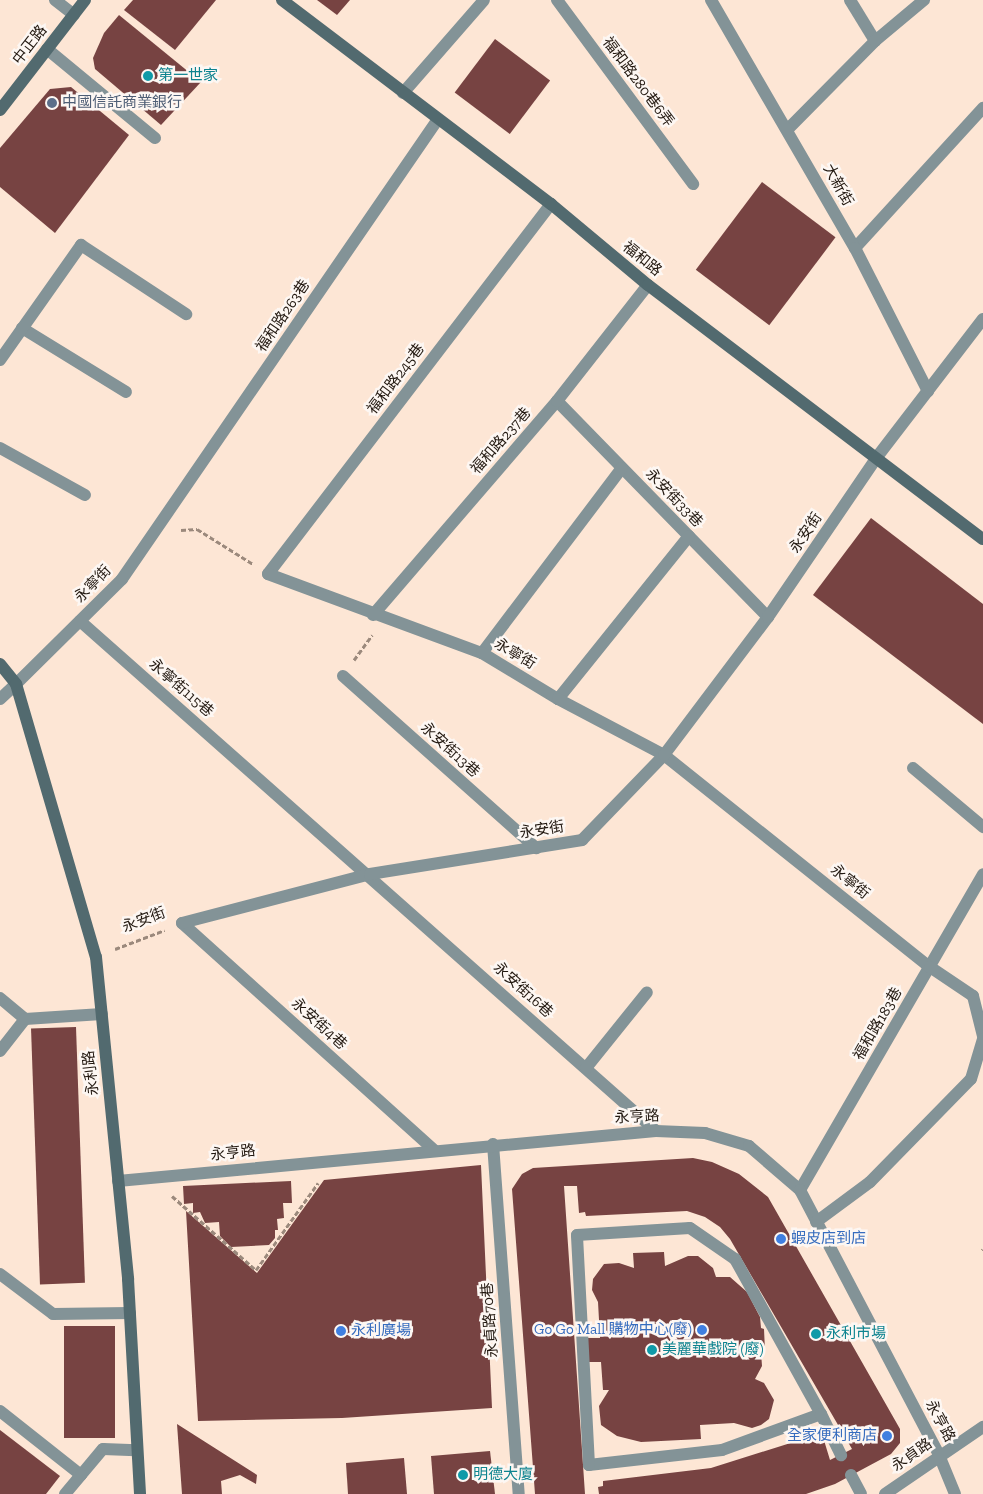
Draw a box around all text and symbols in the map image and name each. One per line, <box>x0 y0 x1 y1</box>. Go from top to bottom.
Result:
street label: 中正路 <box>9 22 51 68</box>
street label: 福和路280巷6弄 <box>598 34 678 130</box>
place label: 第一世家 <box>158 67 218 85</box>
marker: 第一世家 <box>142 70 154 82</box>
place label: 中國信託商業銀行 <box>62 94 182 112</box>
marker: 中國信託商業銀行 <box>46 97 58 109</box>
street label: 大新街 <box>819 161 857 209</box>
street label: 福和路 <box>619 238 665 280</box>
street label: 福和路263巷 <box>252 277 314 355</box>
street label: 福和路245巷 <box>364 340 428 418</box>
street label: 福和路237巷 <box>467 404 535 478</box>
street label: 永安街33巷 <box>642 465 706 531</box>
street label: 永安街 <box>786 509 826 557</box>
street label: 永寧街 <box>71 562 115 606</box>
street label: 永寧街 <box>491 635 539 673</box>
street label: 永寧街115巷 <box>145 655 217 721</box>
street label: 永安街13巷 <box>417 719 483 781</box>
street label: 永安街 <box>518 818 566 842</box>
street label: 永寧街 <box>827 861 873 903</box>
street label: 永安街 <box>120 904 168 936</box>
street label: 永安街16巷 <box>490 959 556 1021</box>
street label: 福和路183巷 <box>850 984 906 1064</box>
street label: 永安街4巷 <box>288 995 350 1053</box>
street label: 永利路 <box>80 1050 102 1096</box>
street label: 永亨路 <box>614 1107 660 1127</box>
street label: 永亨路 <box>210 1142 256 1164</box>
place label: 蝦皮店到店 <box>791 1230 866 1248</box>
marker: 蝦皮店到店 <box>775 1233 787 1245</box>
street label: 永貞路70巷 <box>478 1282 502 1358</box>
place label: Go Go Mall 購物中心(廢) <box>534 1321 692 1339</box>
place label: 永利廣場 <box>351 1322 411 1340</box>
marker: Go Go Mall 購物中心(廢) <box>696 1324 708 1336</box>
marker: 永利廣場 <box>335 1325 347 1337</box>
place label: 永利市場 <box>826 1325 886 1343</box>
marker: 永利市場 <box>810 1328 822 1340</box>
place label: 美麗華戲院 (廢) <box>662 1341 764 1359</box>
marker: 美麗華戲院 (廢) <box>646 1344 658 1356</box>
street label: 永亨路 <box>921 1397 959 1445</box>
place label: 全家便利商店 <box>787 1427 877 1445</box>
marker: 全家便利商店 <box>881 1430 893 1442</box>
street label: 永貞路 <box>888 1435 936 1475</box>
place label: 明德大廈 <box>473 1466 533 1484</box>
marker: 明德大廈 <box>457 1469 469 1481</box>

